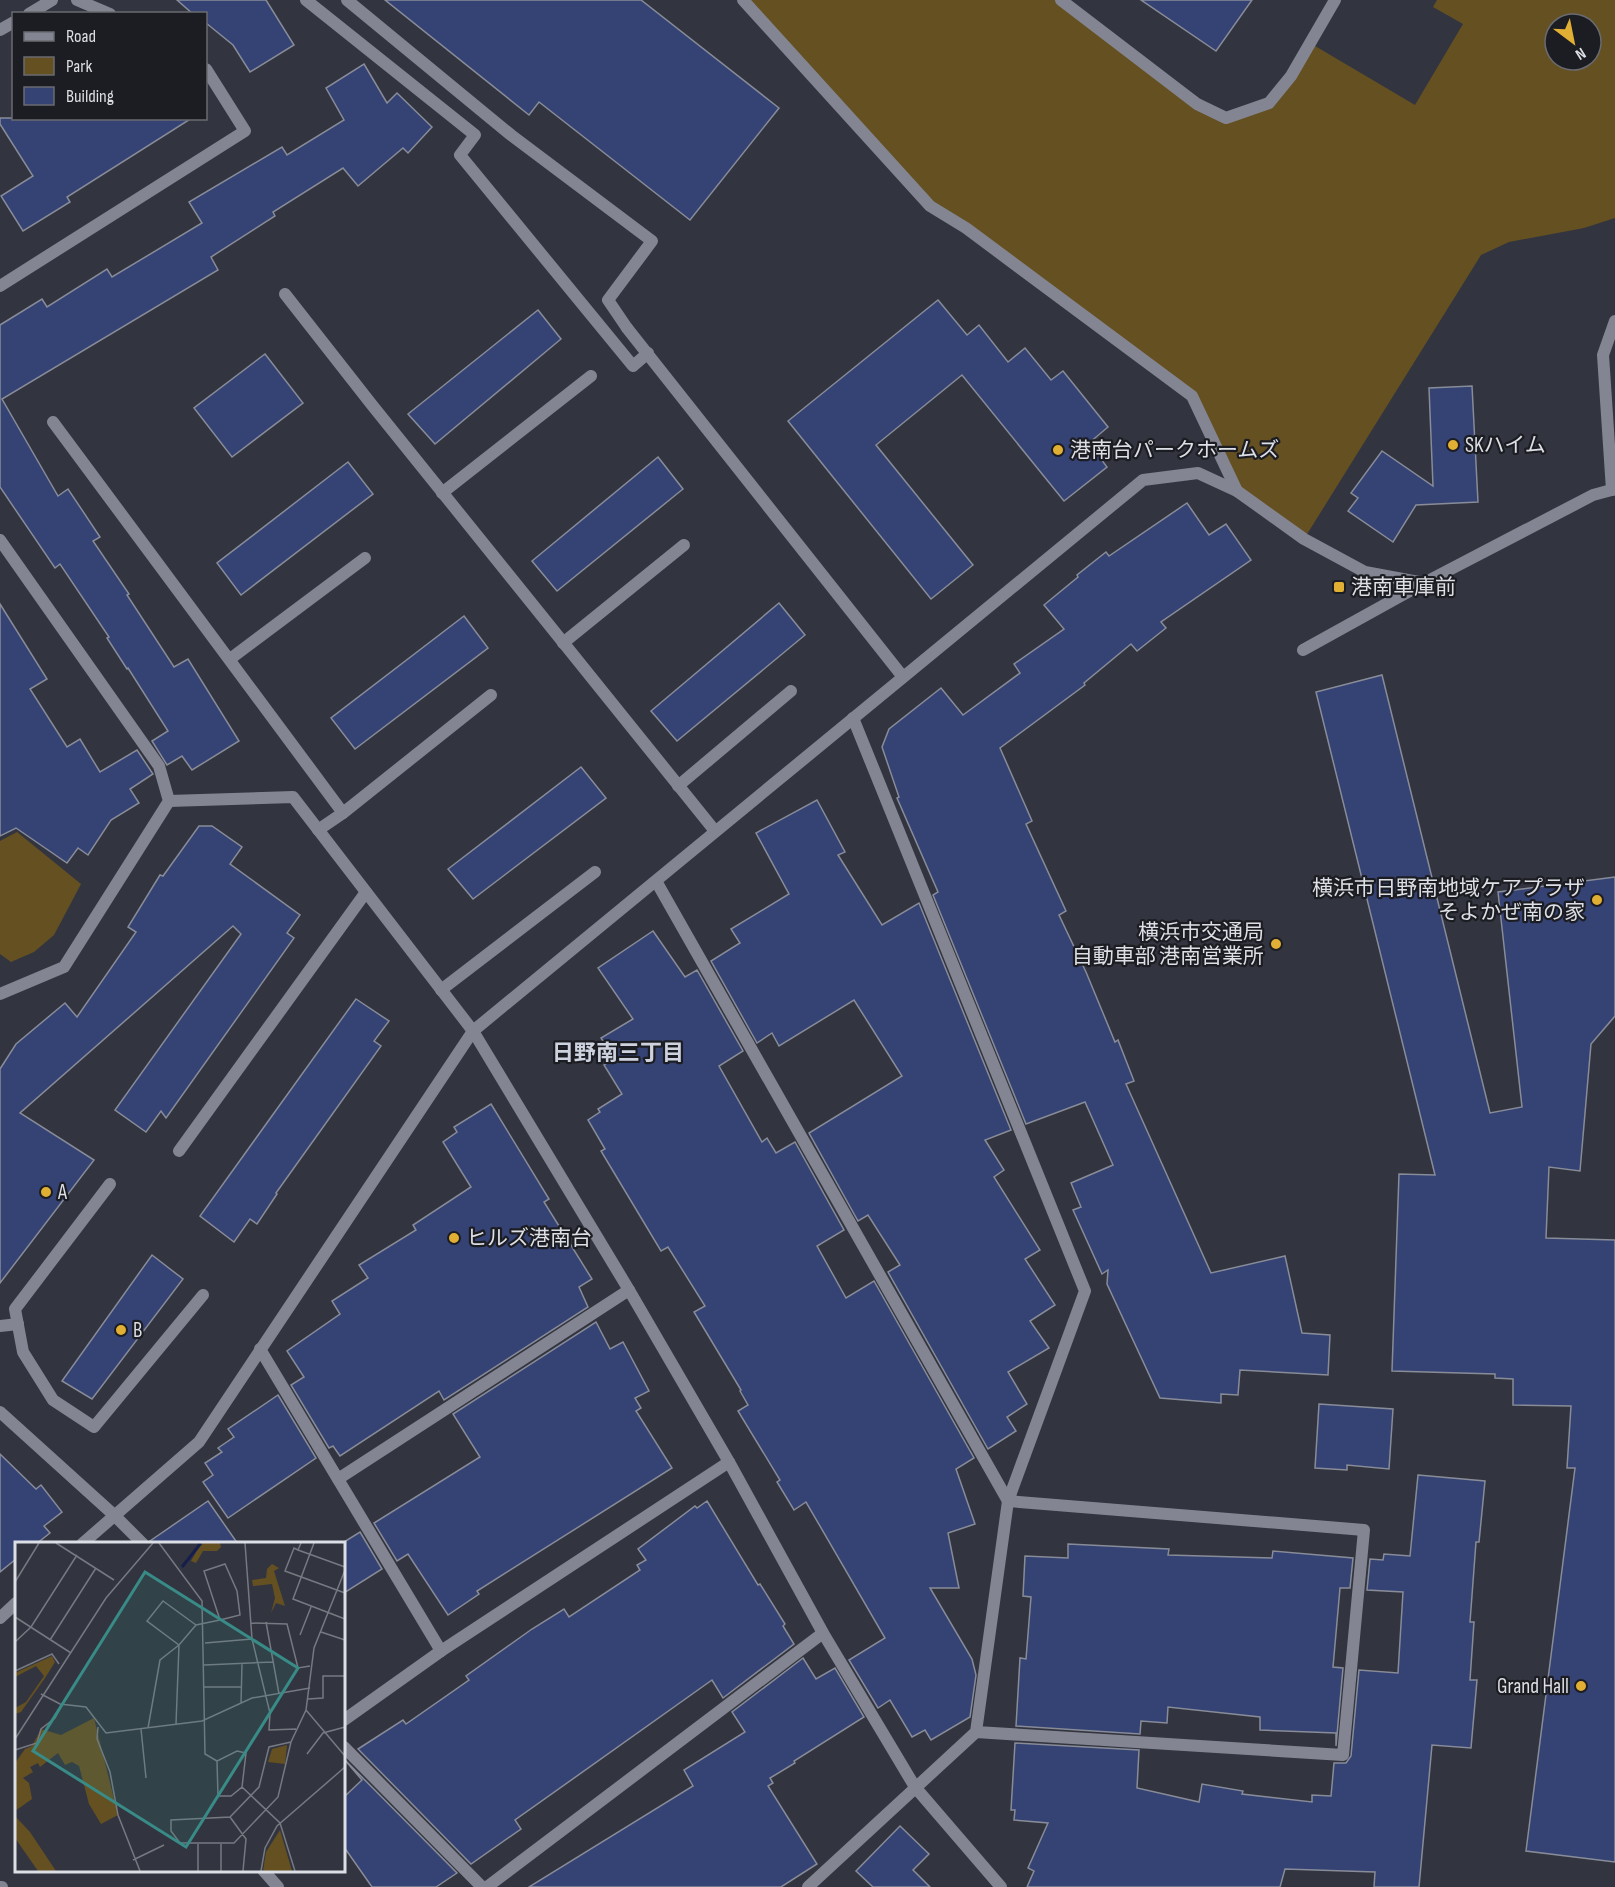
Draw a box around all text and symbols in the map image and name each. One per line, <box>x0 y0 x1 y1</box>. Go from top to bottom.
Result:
legend <box>12 12 207 120</box>
north arrow <box>1543 12 1603 72</box>
text: Road <box>66 26 96 47</box>
text: N <box>1571 43 1589 64</box>
text: Park <box>66 56 92 77</box>
text: Building <box>66 86 114 107</box>
place label: SKハイム <box>1465 433 1546 458</box>
place label: 港南台パークホームズ <box>1070 438 1279 463</box>
marker: SKハイム <box>1446 438 1460 452</box>
marker: 港南台パークホームズ <box>1051 443 1065 457</box>
place label: 港南車庫前 <box>1351 575 1456 600</box>
marker: 港南車庫前 <box>1332 580 1346 594</box>
place label: 横浜市日野南地域ケアプラザ そよかぜ南の家 <box>1312 876 1585 925</box>
marker: 横浜市日野南地域ケアプラザ そよかぜ南の家 <box>1590 893 1604 907</box>
place label: 横浜市交通局 自動車部 港南営業所 <box>1072 920 1264 969</box>
marker: 横浜市交通局 自動車部 港南営業所 <box>1269 937 1283 951</box>
district label: 日野南三丁目 <box>552 1040 684 1067</box>
place label: A <box>57 1180 68 1205</box>
marker: A <box>39 1185 53 1199</box>
place label: ヒルズ港南台 <box>466 1226 592 1251</box>
marker: ヒルズ港南台 <box>447 1231 461 1245</box>
place label: B <box>133 1318 142 1343</box>
marker: B <box>114 1323 128 1337</box>
inset map <box>15 1542 345 1872</box>
place label: Grand Hall <box>1497 1674 1569 1699</box>
marker: Grand Hall <box>1574 1679 1588 1693</box>

